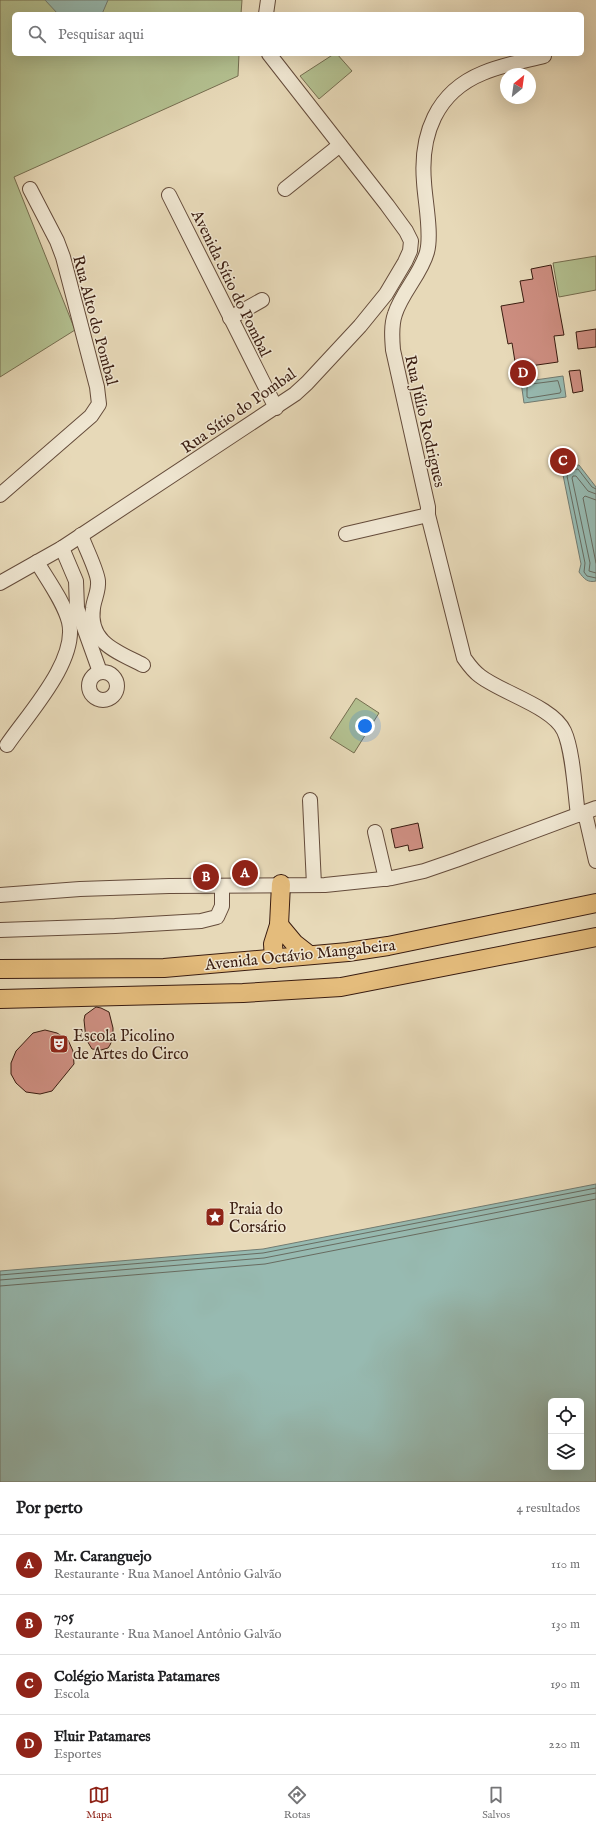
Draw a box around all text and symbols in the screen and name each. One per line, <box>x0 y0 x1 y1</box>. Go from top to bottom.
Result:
search box <box>12 12 584 56</box>
icon: search <box>26 23 48 45</box>
text: Pesquisar aqui <box>58 25 144 44</box>
north arrow <box>500 68 536 104</box>
street label: Avenida Sítio do Pombal <box>185 206 275 361</box>
street label: Rua Alto do Pombal <box>67 253 121 388</box>
street label: Rua Júlio Rodrigues <box>399 353 449 490</box>
pin: D <box>510 358 536 388</box>
street label: Rua Sítio do Pombal <box>178 364 301 459</box>
pin: C <box>550 446 576 476</box>
your location <box>355 716 375 736</box>
pin: A <box>232 858 258 888</box>
pin: B <box>193 862 219 892</box>
street label: Avenida Octávio Mangabeira <box>203 936 396 976</box>
place label: Escola Picolino de Artes do Circo <box>73 1027 189 1065</box>
theatre icon: Escola Picolino de Artes do Circo <box>48 1033 70 1055</box>
place label: Praia do Corsário <box>229 1200 287 1238</box>
place icon: Praia do Corsário <box>204 1206 226 1228</box>
map controls <box>548 1398 584 1470</box>
button: locate <box>548 1398 584 1434</box>
button: layers <box>548 1434 584 1470</box>
text: Por perto <box>16 1498 83 1519</box>
text: 4 resultados <box>517 1500 580 1517</box>
text: Mr. Caranguejo <box>54 1547 152 1566</box>
text: A <box>25 1556 33 1573</box>
text: 110 m <box>551 1556 580 1573</box>
text: Restaurante · Rua Manoel Antônio Galvão <box>54 1566 282 1583</box>
text: 705 <box>54 1607 74 1626</box>
text: B <box>25 1616 33 1633</box>
text: 130 m <box>551 1616 580 1633</box>
text: Restaurante · Rua Manoel Antônio Galvão <box>54 1626 282 1643</box>
text: Colégio Marista Patamares <box>54 1667 220 1686</box>
text: C <box>24 1676 34 1693</box>
text: 190 m <box>550 1676 580 1693</box>
text: Escola <box>54 1686 89 1703</box>
text: Fluir Patamares <box>54 1727 151 1746</box>
text: D <box>24 1736 34 1753</box>
text: 220 m <box>549 1736 580 1753</box>
text: Esportes <box>54 1746 101 1763</box>
tab: Mapa <box>86 1784 112 1822</box>
tab: Rotas <box>284 1784 310 1822</box>
tab: Salvos <box>482 1784 510 1822</box>

